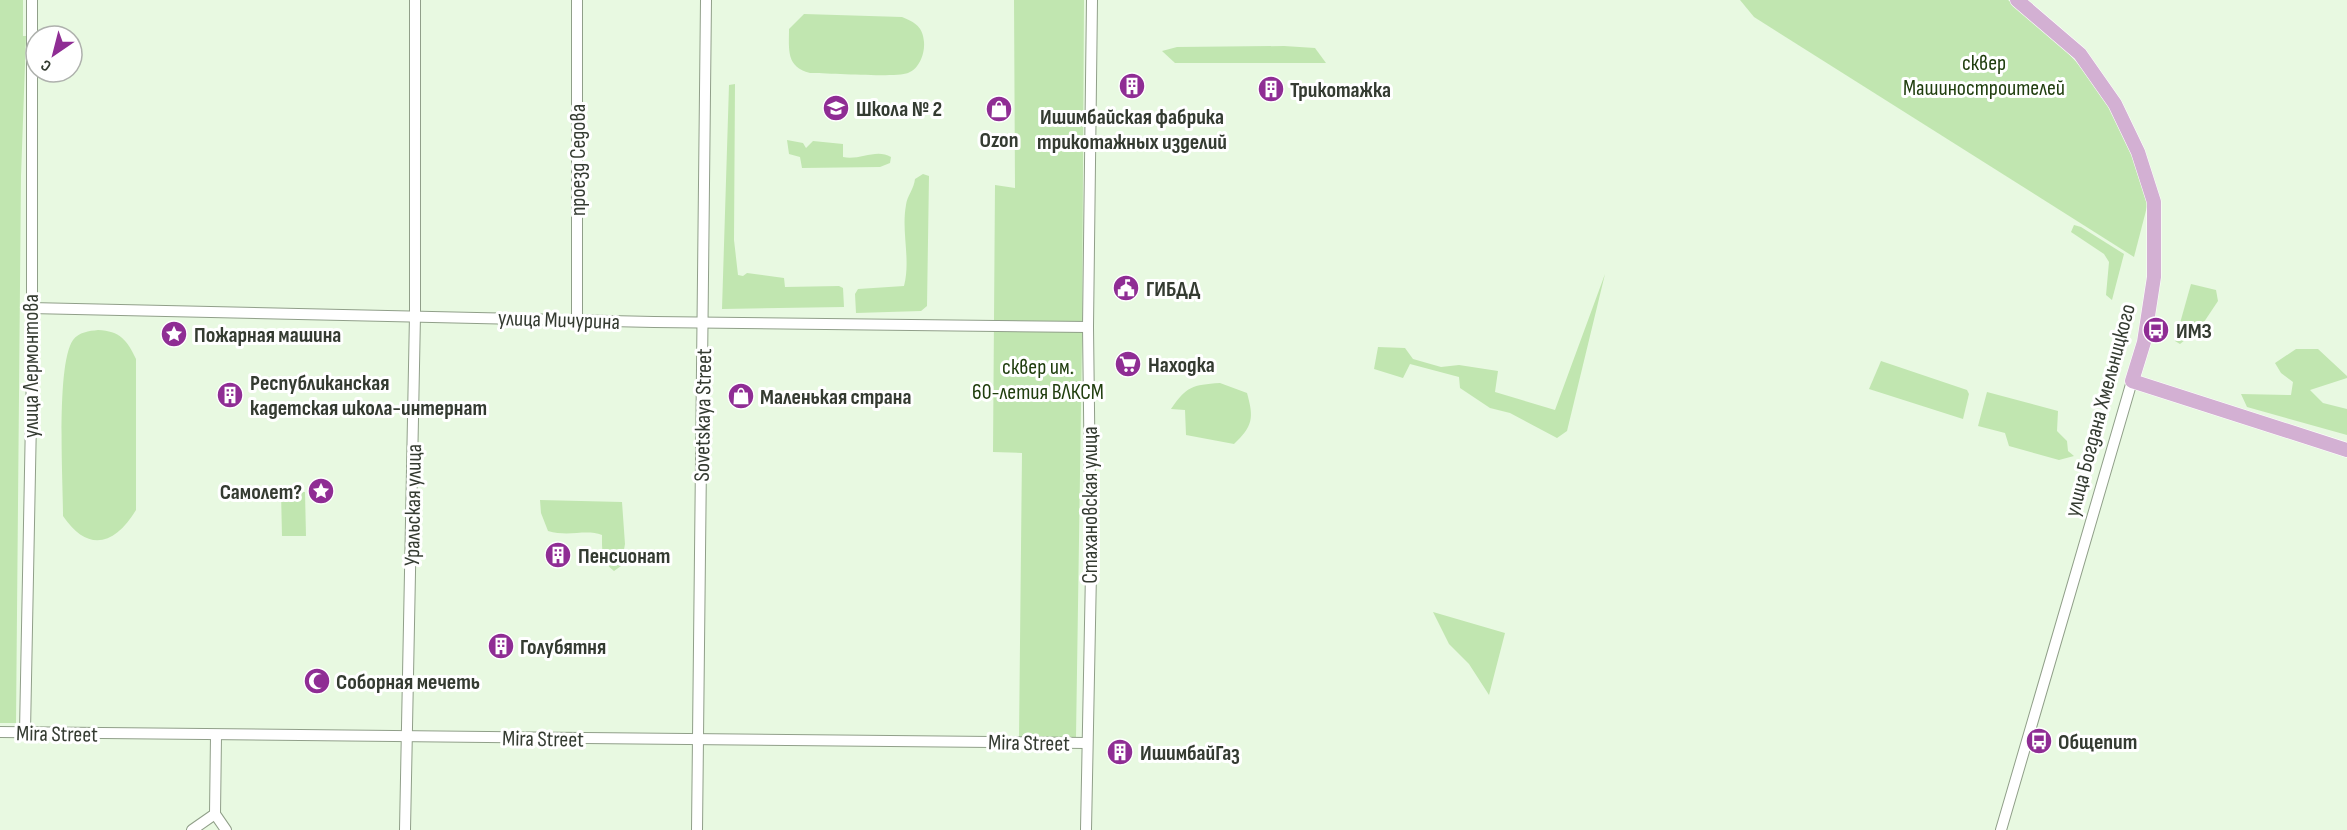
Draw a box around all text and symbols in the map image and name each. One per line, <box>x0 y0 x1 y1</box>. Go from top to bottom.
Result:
north arrow <box>24 24 84 84</box>
park label: сквер Машиностроителей <box>1903 50 2065 102</box>
text: С <box>37 55 55 75</box>
building icon: Ишимбайская фабрика трикотажных изделий <box>1117 71 1147 101</box>
building icon: Трикотажка <box>1256 74 1286 104</box>
place label: Трикотажка <box>1290 77 1391 104</box>
school or university icon: Школа № 2 <box>821 93 851 123</box>
shop icon: Ozon <box>984 94 1014 124</box>
place label: Школа № 2 <box>856 96 942 123</box>
street label: проезд Седова <box>565 104 592 216</box>
place label: Ишимбайская фабрика трикотажных изделий <box>1037 104 1227 156</box>
place label: Ozon <box>980 127 1018 154</box>
public building icon: ГИБДД <box>1111 273 1141 303</box>
place label: ГИБДД <box>1146 276 1201 303</box>
street label: улица Лермонтова <box>18 294 45 438</box>
street label: улица Богдана Хмельницкого <box>2059 301 2142 520</box>
street label: улица Мичурина <box>498 305 620 336</box>
bus stop icon: ИМЗ <box>2141 315 2171 345</box>
place label: ИМЗ <box>2176 318 2212 345</box>
place icon: Пожарная машина <box>159 319 189 349</box>
place label: Пожарная машина <box>194 322 341 349</box>
street label: Sovetskaya Street <box>689 348 718 482</box>
supermarket icon: Находка <box>1113 349 1143 379</box>
place label: Находка <box>1148 352 1215 379</box>
park label: сквер им. 60-летия ВЛКСМ <box>972 354 1104 406</box>
place label: Республиканская кадетская школа-интернат <box>250 370 487 422</box>
building icon: Республиканская кадетская школа-интернат <box>215 380 245 410</box>
shop icon: Маленькая страна <box>726 381 756 411</box>
place label: Маленькая страна <box>760 384 911 411</box>
street label: Стахановская улица <box>1077 426 1104 584</box>
street label: Уральская улица <box>399 444 428 566</box>
place icon: Самолет? <box>306 476 336 506</box>
place label: Самолет? <box>220 479 302 506</box>
building icon: Пенсионат <box>543 540 573 570</box>
place label: Пенсионат <box>578 543 670 570</box>
building icon: Голубятня <box>486 631 516 661</box>
place label: Голубятня <box>520 634 606 661</box>
mosque icon: Соборная мечеть <box>302 666 332 696</box>
place label: Соборная мечеть <box>336 669 480 696</box>
street label: Mira Street <box>16 720 98 749</box>
street label: Mira Street <box>502 725 584 754</box>
bus stop icon: Общепит <box>2024 726 2054 756</box>
street label: Mira Street <box>988 729 1070 758</box>
place label: Общепит <box>2058 729 2137 756</box>
building icon: ИшимбайГаз <box>1105 737 1135 767</box>
place label: ИшимбайГаз <box>1140 740 1240 767</box>

